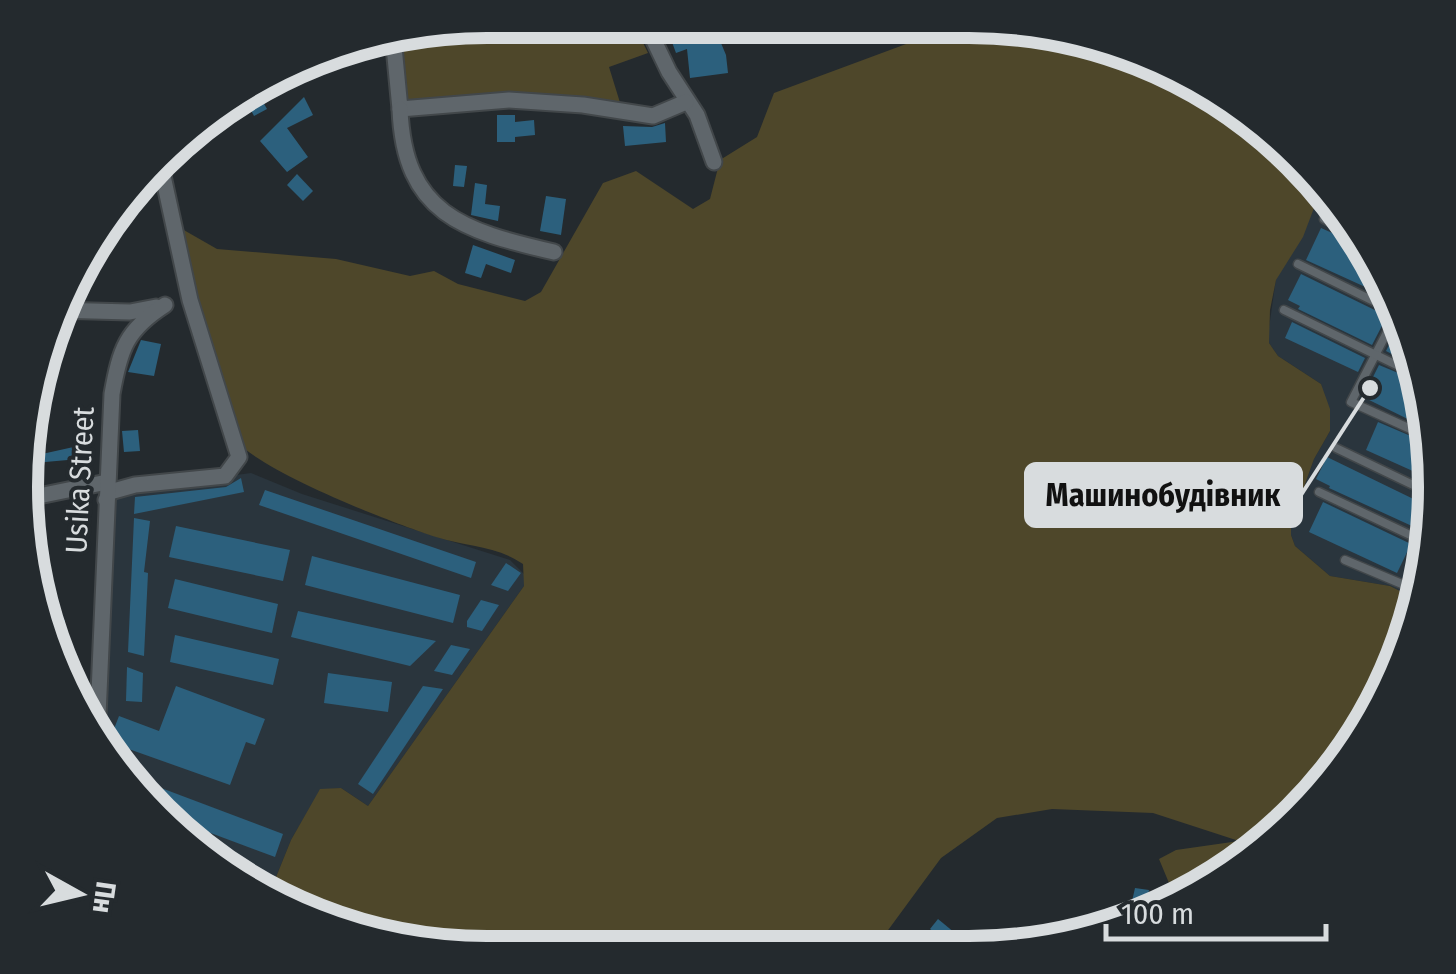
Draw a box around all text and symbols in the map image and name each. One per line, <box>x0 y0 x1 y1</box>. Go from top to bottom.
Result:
street label: Usika Street <box>58 406 102 554</box>
callout: Машинобудівник <box>1026 464 1301 526</box>
text: Машинобудівник <box>1046 476 1281 514</box>
north arrow <box>30 844 130 944</box>
text: Пн <box>86 879 123 915</box>
scale bar <box>1106 879 1326 941</box>
text: 100 m <box>1121 896 1194 932</box>

